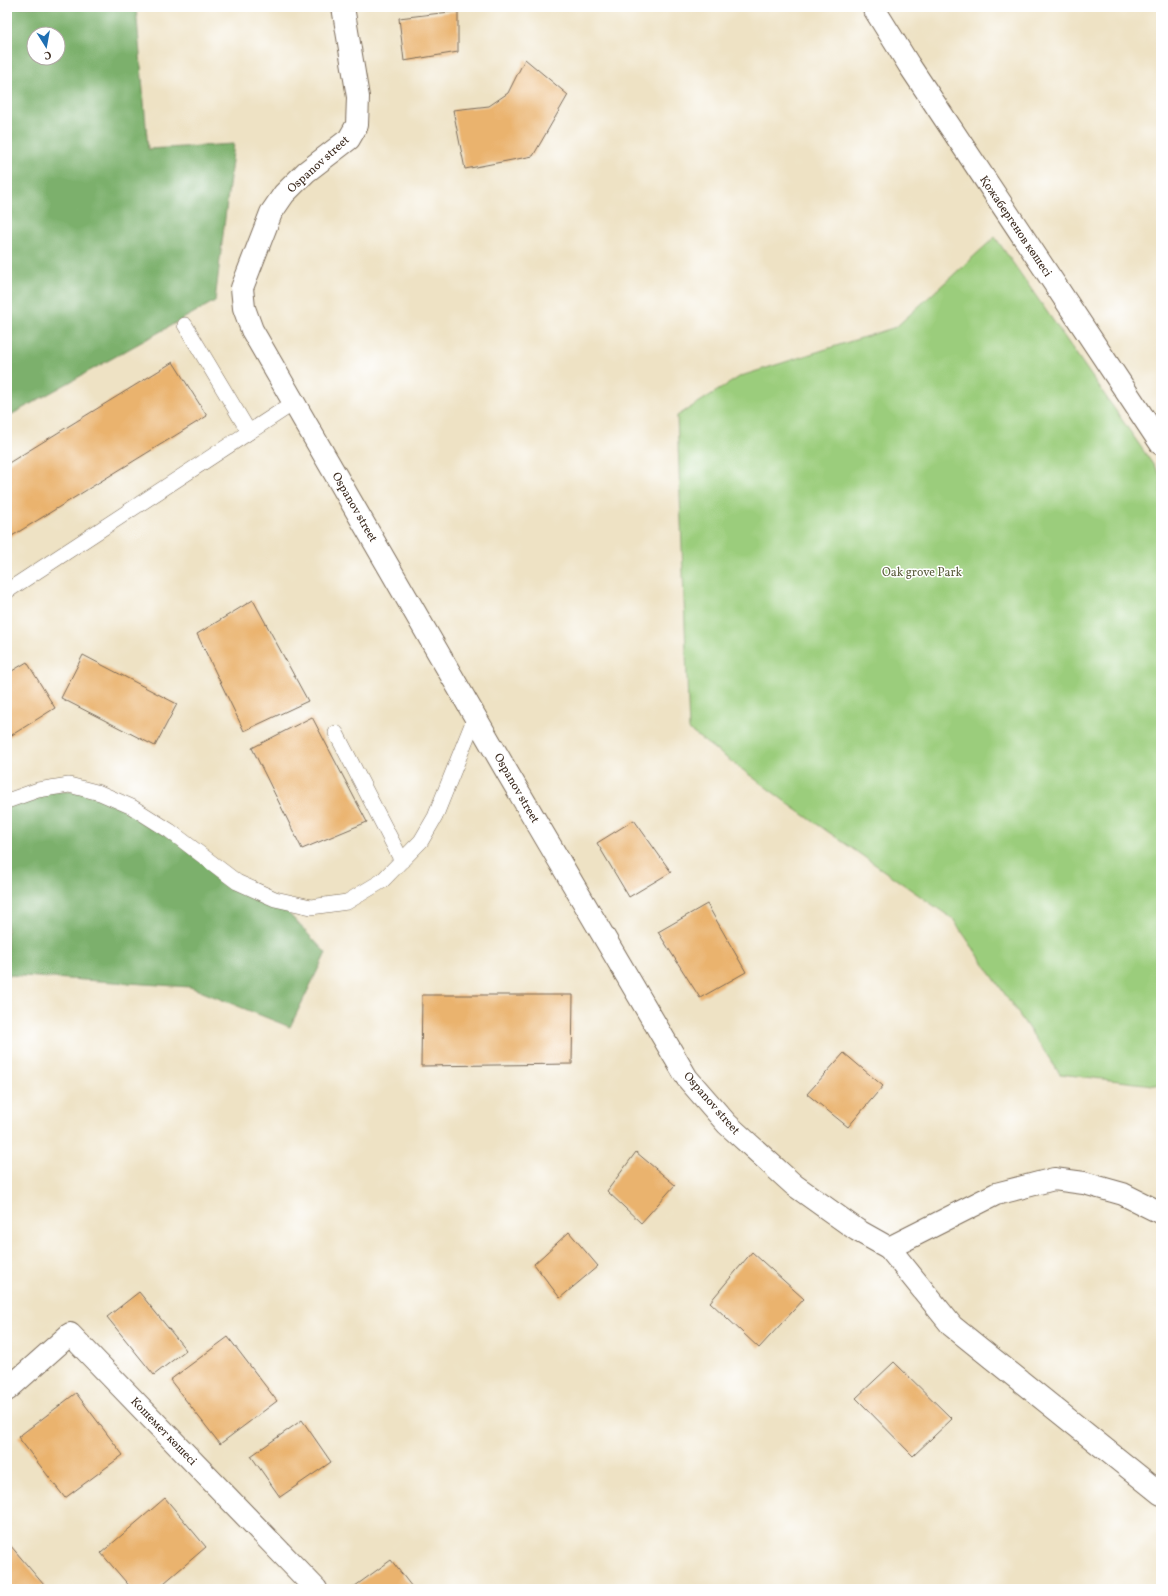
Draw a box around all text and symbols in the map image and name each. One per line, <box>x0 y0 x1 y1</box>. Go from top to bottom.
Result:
north arrow <box>26 26 66 66</box>
text: С <box>43 46 53 62</box>
street label: Ospanov street <box>284 133 353 197</box>
street label: Қожабергенов көшесі <box>975 173 1055 281</box>
street label: Ospanov street <box>328 469 381 546</box>
park label: Oak grove Park <box>882 565 962 581</box>
street label: Ospanov street <box>490 750 543 827</box>
street label: Ospanov street <box>679 1069 743 1139</box>
street label: Кошемет көшесі <box>127 1394 200 1470</box>

